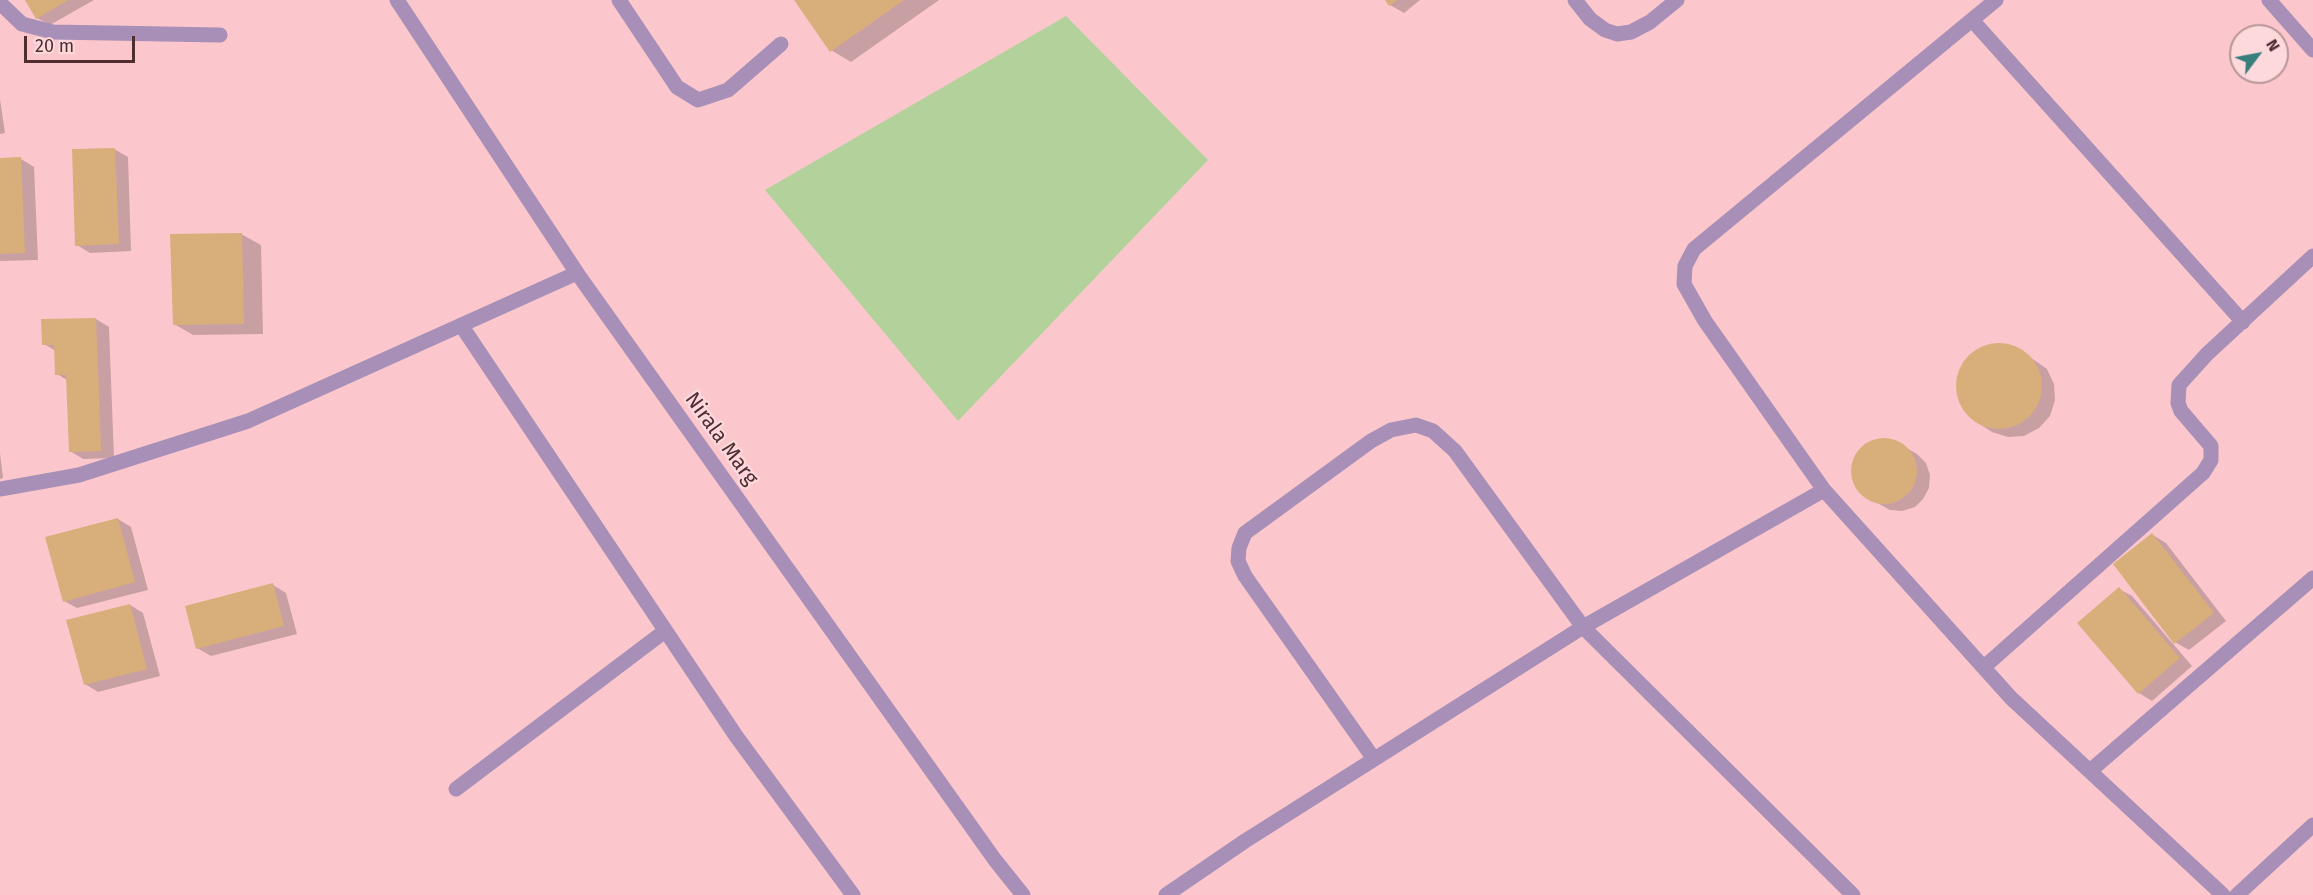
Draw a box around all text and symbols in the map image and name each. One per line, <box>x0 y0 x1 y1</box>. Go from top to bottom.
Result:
scale bar <box>27 24 138 62</box>
north arrow <box>2229 24 2289 84</box>
text: 20 m <box>35 35 74 57</box>
text: N <box>2262 36 2284 55</box>
street label: Nirala Marg <box>679 388 763 490</box>

